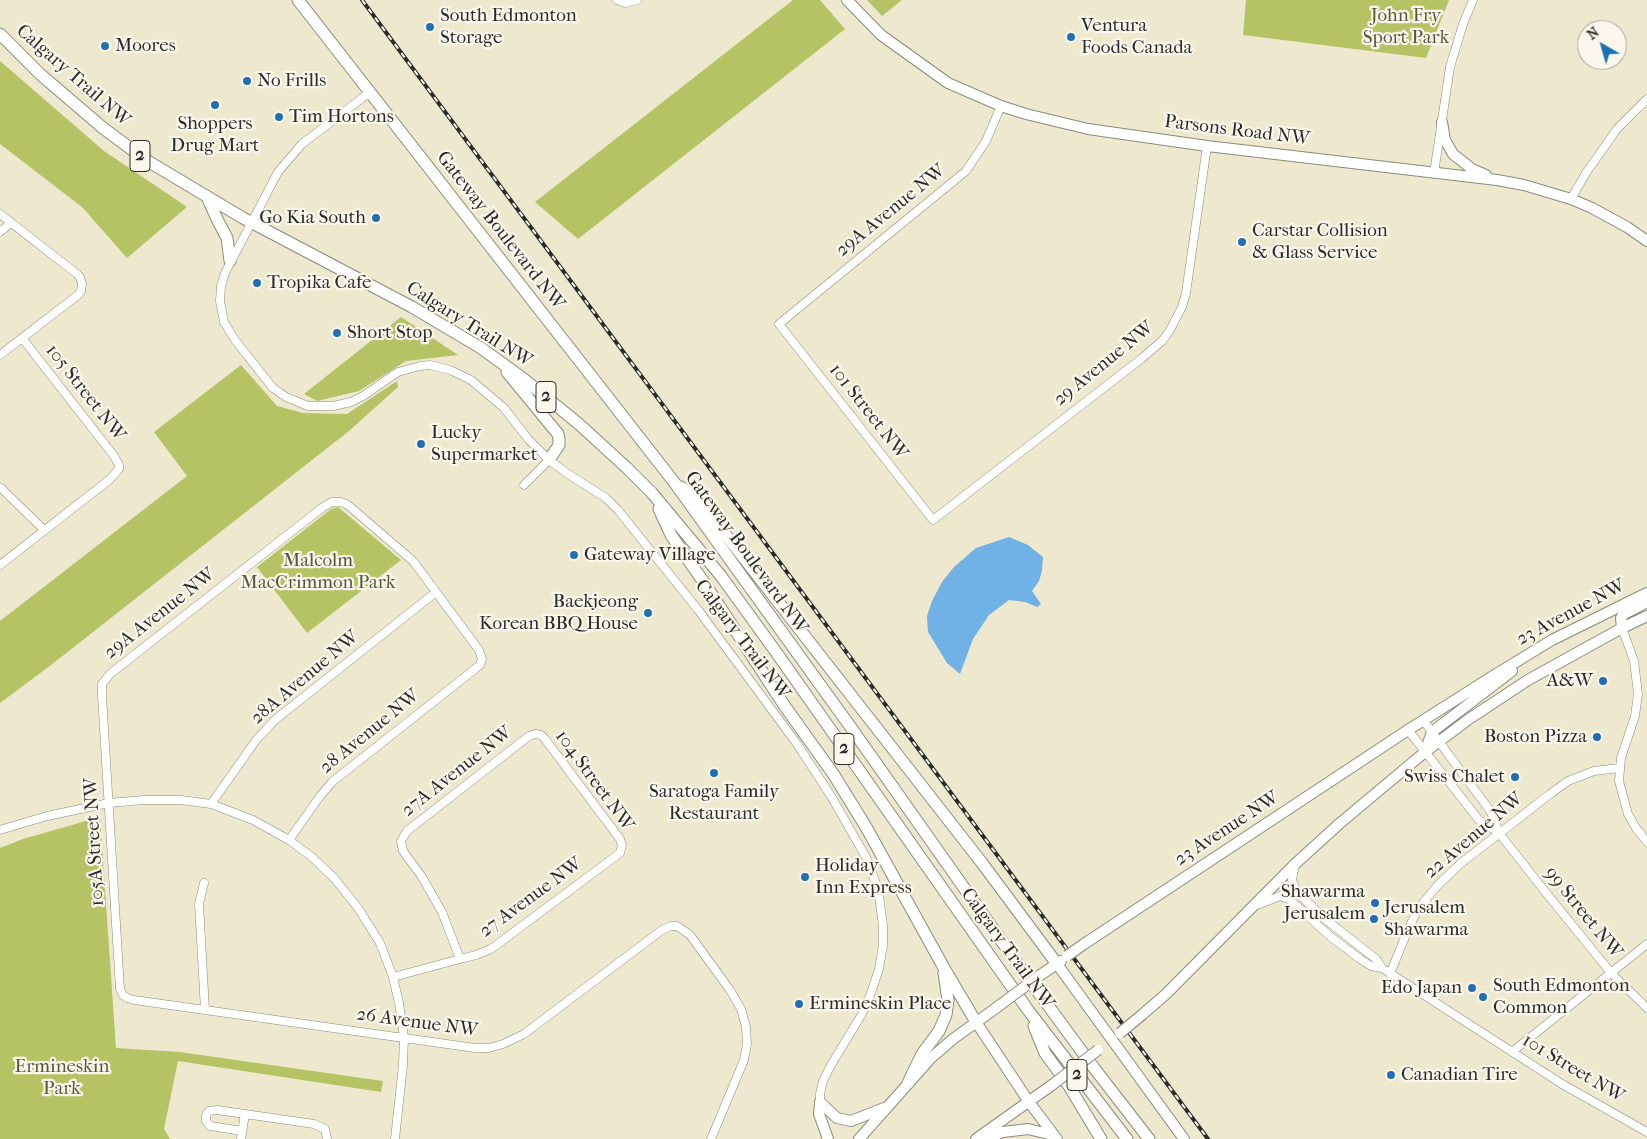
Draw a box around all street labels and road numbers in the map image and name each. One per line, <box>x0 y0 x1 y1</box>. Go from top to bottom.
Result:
street label: Calgary Trail NW <box>11 20 135 132</box>
street label: Parsons Road NW <box>1163 111 1311 151</box>
road number: 2 <box>130 140 150 172</box>
street label: Gateway Boulevard NW <box>431 147 569 315</box>
street label: 29A Avenue NW <box>832 160 950 262</box>
street label: Calgary Trail NW <box>402 277 536 373</box>
street label: 29 Avenue NW <box>1049 317 1159 411</box>
street label: 105 Street NW <box>40 340 130 446</box>
street label: 101 Street NW <box>824 360 912 464</box>
road number: 2 <box>536 382 556 412</box>
street label: Gateway Boulevard NW <box>679 467 813 639</box>
street label: 29A Avenue NW <box>100 564 220 664</box>
street label: 23 Avenue NW <box>1513 575 1629 651</box>
street label: Calgary Trail NW <box>689 576 795 704</box>
street label: 28A Avenue NW <box>246 626 364 730</box>
street label: 28 Avenue NW <box>315 685 425 779</box>
street label: 27A Avenue NW <box>397 722 517 822</box>
street label: 104 Street NW <box>550 726 638 836</box>
road number: 2 <box>834 734 854 764</box>
street label: 105A Street NW <box>80 777 110 907</box>
street label: 23 Avenue NW <box>1170 787 1284 871</box>
street label: 22 Avenue NW <box>1420 788 1528 884</box>
street label: 27 Avenue NW <box>475 853 587 943</box>
street label: 99 Street NW <box>1539 863 1627 963</box>
street label: Calgary Trail NW <box>955 884 1059 1014</box>
street label: 26 Avenue NW <box>355 1003 479 1043</box>
street label: 101 Street NW <box>1518 1030 1628 1108</box>
road number: 2 <box>1067 1060 1087 1090</box>

